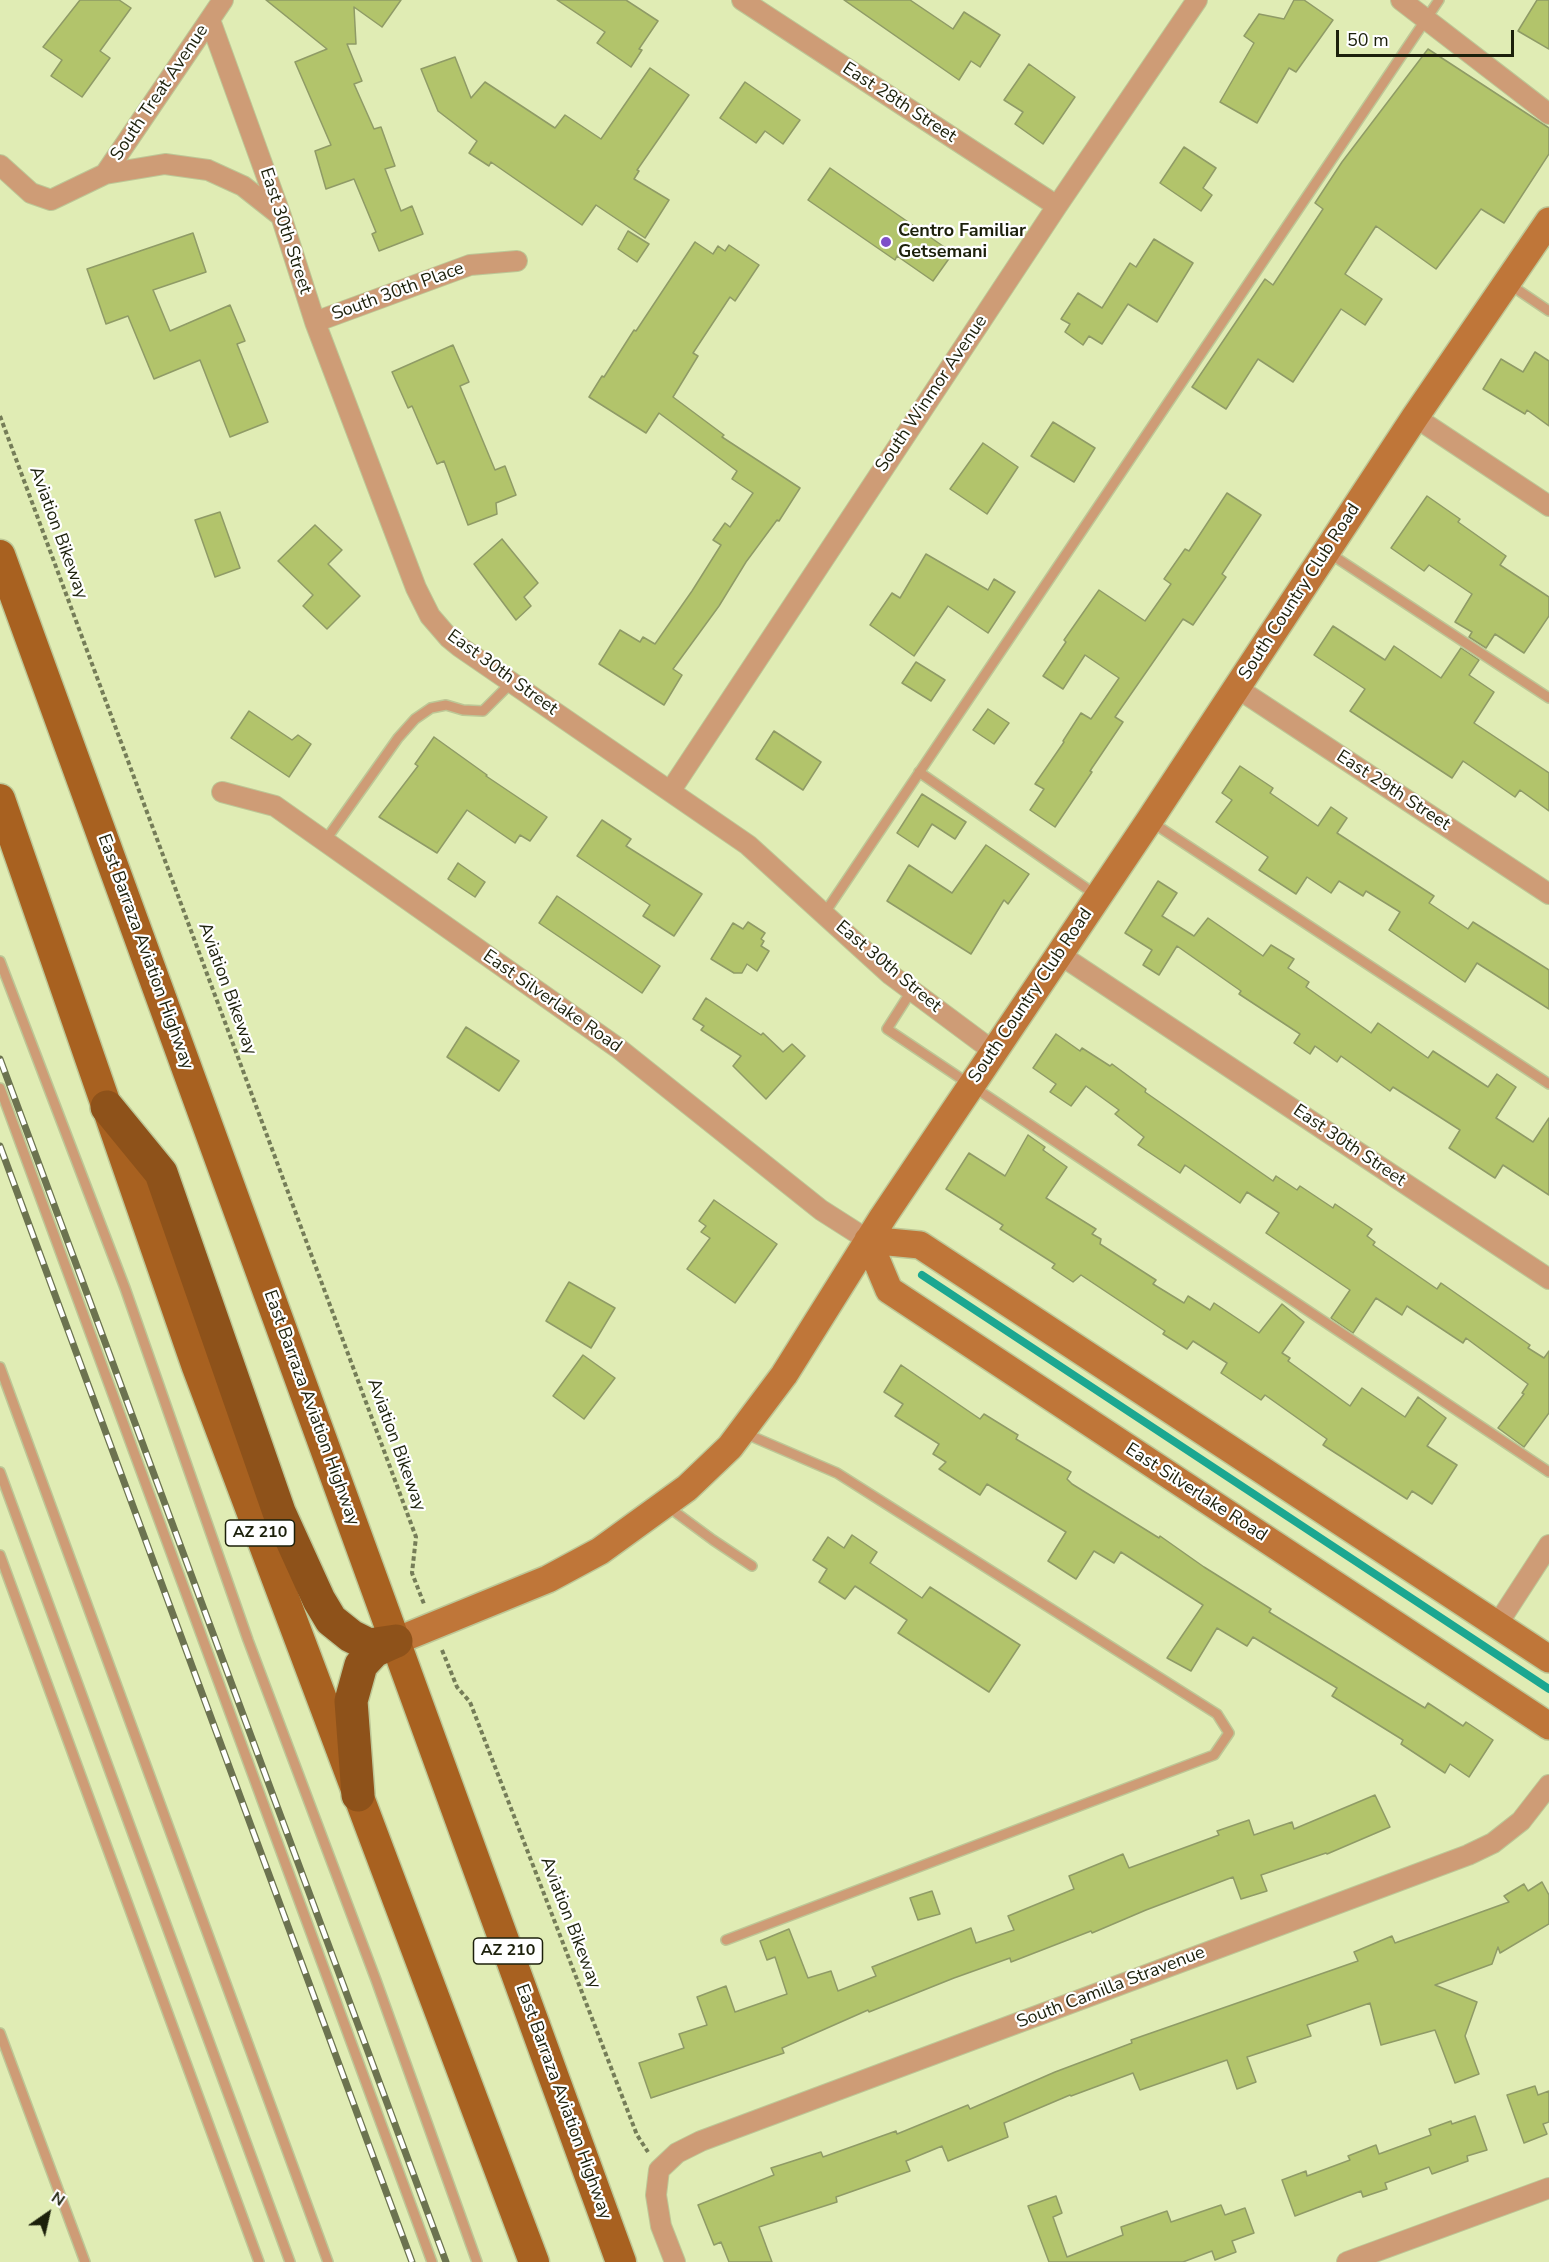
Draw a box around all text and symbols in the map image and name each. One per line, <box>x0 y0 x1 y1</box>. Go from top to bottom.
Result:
scale bar <box>1339 18 1518 56</box>
street label: South Treat Avenue <box>106 21 214 165</box>
text: 50 m <box>1347 28 1389 52</box>
street label: East 28th Street <box>838 58 960 148</box>
street label: East 30th Street <box>254 165 316 297</box>
place label: Centro Familiar Getsemani <box>898 221 1026 264</box>
marker: Centro Familiar Getsemani <box>879 235 893 249</box>
street label: South 30th Place <box>329 258 467 326</box>
street label: South Winmor Avenue <box>872 312 992 476</box>
street label: Aviation Bikeway <box>24 464 92 602</box>
street label: South Country Club Road <box>1235 500 1365 684</box>
street label: East 30th Street <box>443 626 561 720</box>
street label: East 29th Street <box>1332 746 1454 836</box>
street label: East Barraza Aviation Highway <box>92 831 198 1073</box>
street label: South Country Club Road <box>964 905 1098 1087</box>
street label: East 30th Street <box>831 917 945 1017</box>
street label: Aviation Bikeway <box>193 920 261 1058</box>
street label: East Silverlake Road <box>478 946 626 1058</box>
street label: East 30th Street <box>1289 1100 1409 1192</box>
street label: East Barraza Aviation Highway <box>258 1287 364 1529</box>
street label: Aviation Bikeway <box>362 1376 430 1514</box>
street label: East Silverlake Road <box>1121 1439 1271 1547</box>
road number: AZ 210 <box>226 1520 294 1546</box>
street label: Aviation Bikeway <box>535 1854 605 1992</box>
road number: AZ 210 <box>474 1938 542 1964</box>
street label: South Camilla Stravenue <box>1014 1942 1208 2034</box>
street label: East Barraza Aviation Highway <box>510 1981 616 2223</box>
north arrow <box>18 2184 78 2244</box>
text: N <box>47 2187 69 2212</box>

